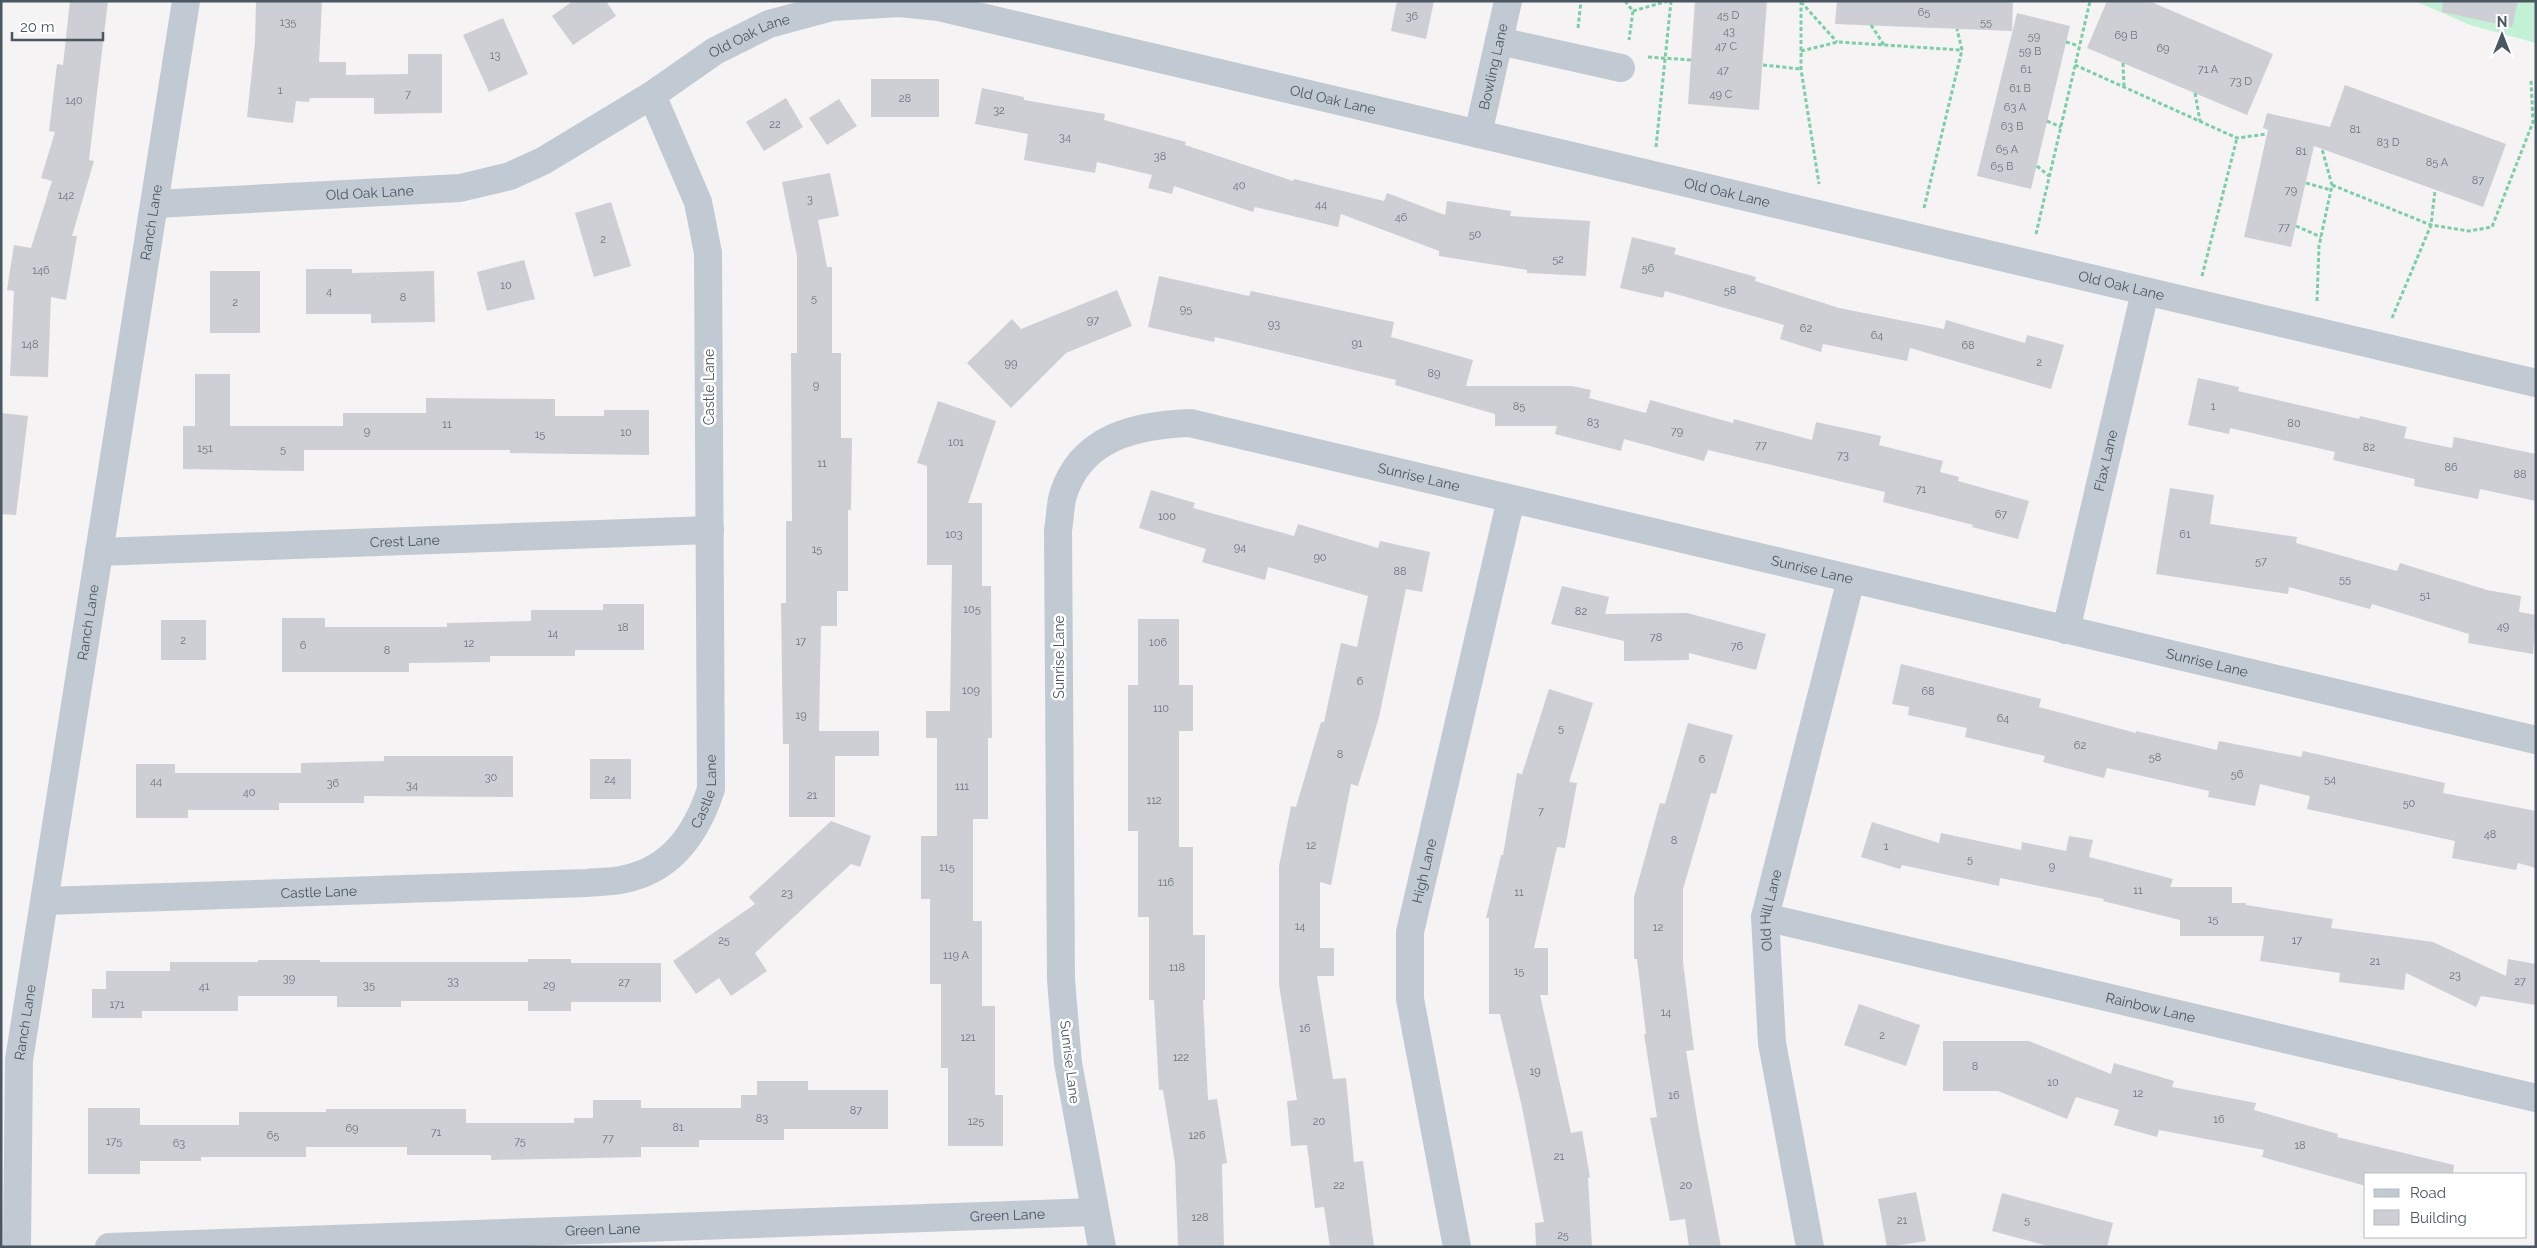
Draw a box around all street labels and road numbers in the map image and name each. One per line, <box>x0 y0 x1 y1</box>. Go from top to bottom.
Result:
street label: Old Oak Lane <box>705 11 792 61</box>
street label: Bowling Lane <box>1476 22 1511 112</box>
street label: Old Oak Lane <box>1288 82 1378 118</box>
street label: Old Oak Lane <box>1683 175 1772 210</box>
street label: Old Oak Lane <box>325 182 414 203</box>
street label: Ranch Lane <box>137 183 165 261</box>
street label: Old Oak Lane <box>2077 268 2166 303</box>
street label: Castle Lane <box>701 349 717 425</box>
street label: Flax Lane <box>2091 428 2121 493</box>
street label: Sunrise Lane <box>1376 460 1461 494</box>
street label: Crest Lane <box>370 532 440 550</box>
street label: Sunrise Lane <box>1769 552 1855 587</box>
street label: Ranch Lane <box>74 583 102 661</box>
street label: Sunrise Lane <box>1051 615 1067 699</box>
street label: Sunrise Lane <box>2165 645 2250 680</box>
street label: Castle Lane <box>687 754 719 831</box>
street label: High Lane <box>1409 837 1440 905</box>
street label: Old Hill Lane <box>1757 868 1785 952</box>
street label: Castle Lane <box>280 883 357 901</box>
street label: Ranch Lane <box>11 983 39 1062</box>
street label: Rainbow Lane <box>2104 989 2197 1026</box>
street label: Sunrise Lane <box>1057 1020 1083 1104</box>
street label: Green Lane <box>970 1206 1045 1224</box>
street label: Green Lane <box>565 1220 641 1239</box>

